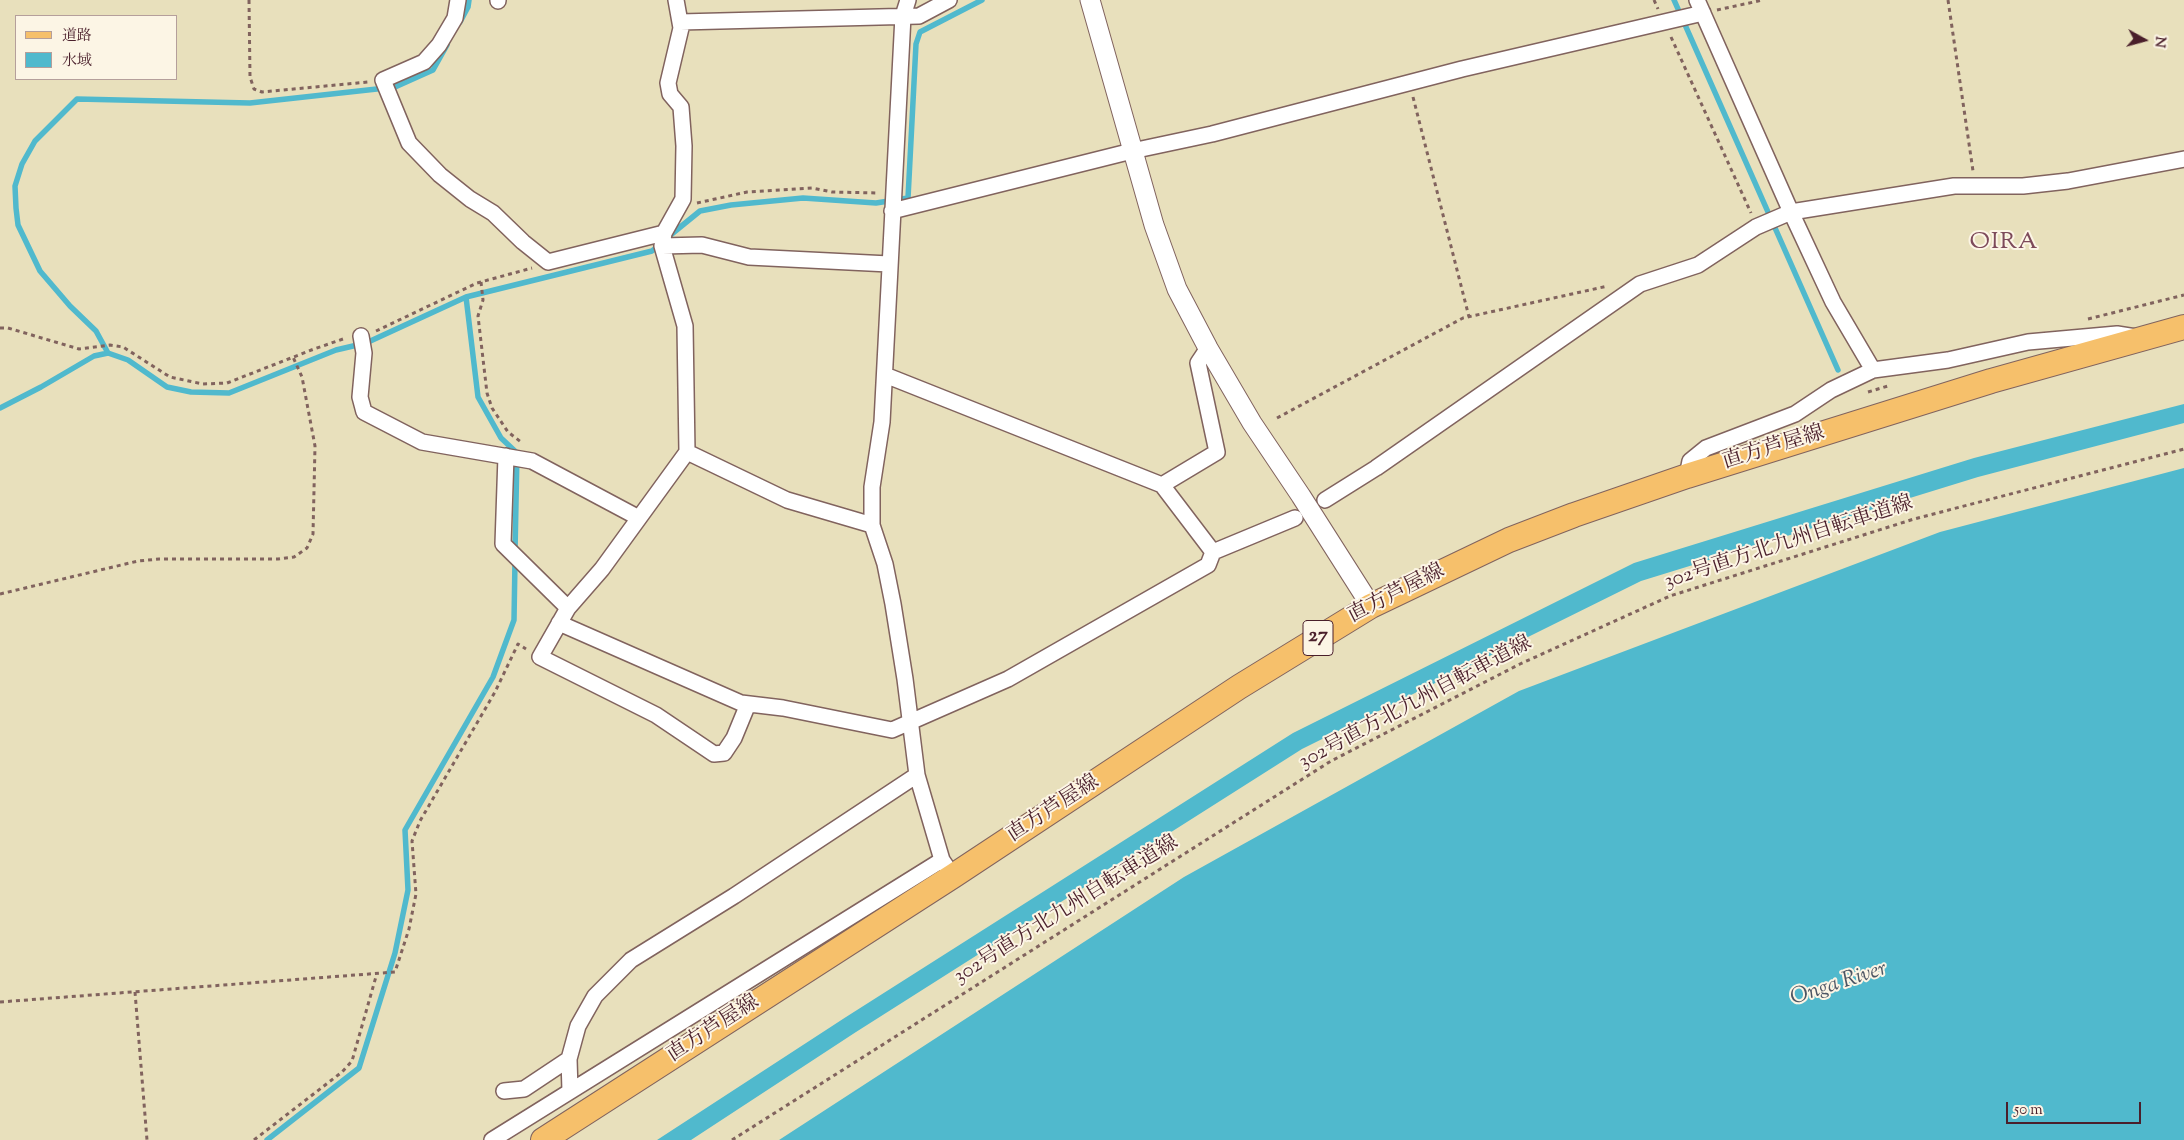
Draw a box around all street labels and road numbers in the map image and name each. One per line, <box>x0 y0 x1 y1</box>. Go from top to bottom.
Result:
street label: 直方芦屋線 <box>1720 422 1828 476</box>
street label: 302号直方北九州自転車道線 <box>1661 492 1917 596</box>
street label: 直方芦屋線 <box>1345 560 1449 630</box>
road number: 27 <box>1303 620 1333 656</box>
street label: 302号直方北九州自転車道線 <box>1295 632 1537 776</box>
street label: 直方芦屋線 <box>1003 771 1105 849</box>
street label: 302号直方北九州自転車道線 <box>950 831 1184 991</box>
street label: 直方芦屋線 <box>663 991 765 1069</box>

